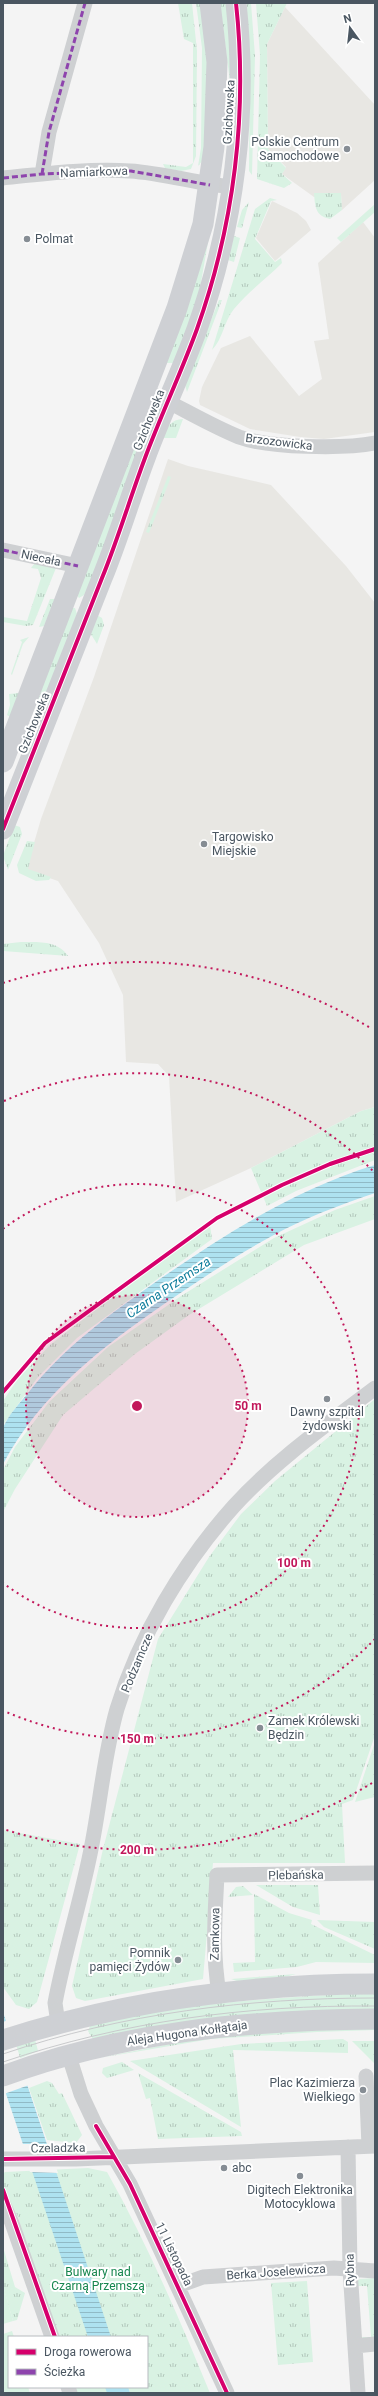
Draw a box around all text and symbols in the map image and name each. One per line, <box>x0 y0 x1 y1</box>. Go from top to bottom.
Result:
north arrow <box>330 8 370 48</box>
text: N <box>342 11 353 26</box>
street label: Gzichowska <box>220 79 238 145</box>
place label: Polskie Centrum Samochodowe <box>251 135 339 163</box>
marker: Polskie Centrum Samochodowe <box>342 144 352 154</box>
street label: Namiarkowa <box>60 164 128 180</box>
place label: Polmat <box>35 232 73 246</box>
marker: Polmat <box>22 234 32 244</box>
street label: Gzichowska <box>130 387 168 453</box>
street label: Brzozowicka <box>245 431 313 453</box>
street label: Niecała <box>20 547 62 569</box>
street label: Gzichowska <box>15 690 53 756</box>
place label: Targowisko Miejskie <box>212 830 274 858</box>
marker: Targowisko Miejskie <box>199 839 209 849</box>
water label: Czarna Przemsza <box>123 1254 213 1321</box>
marker: Dawny szpital żydowski <box>322 1394 332 1404</box>
centre of rings <box>130 1399 144 1413</box>
text: 50 m <box>234 1399 262 1413</box>
place label: Dawny szpital żydowski <box>290 1405 364 1433</box>
text: 100 m <box>277 1556 311 1570</box>
street label: Podzamcze <box>118 1631 156 1695</box>
place label: Zamek Królewski Będzin <box>268 1714 360 1742</box>
marker: Zamek Królewski Będzin <box>255 1723 265 1733</box>
text: 150 m <box>120 1732 154 1746</box>
text: 200 m <box>120 1843 154 1857</box>
street label: Plebańska <box>268 1868 324 1882</box>
street label: Zamkowa <box>208 1908 222 1960</box>
place label: Pomnik pamięci Żydów <box>89 1946 171 1974</box>
marker: Pomnik pamięci Żydów <box>173 1955 183 1965</box>
street label: Aleja Hugona Kołłątaja <box>126 2018 248 2048</box>
place label: Plac Kazimierza Wielkiego <box>269 2076 355 2104</box>
marker: Plac Kazimierza Wielkiego <box>358 2085 368 2095</box>
street label: Czeladzka <box>30 2141 86 2155</box>
place label: abc <box>232 2161 252 2175</box>
marker: abc <box>219 2163 229 2173</box>
marker: Digitech Elektronika Motocyklowa <box>295 2171 305 2181</box>
place label: Digitech Elektronika Motocyklowa <box>247 2183 353 2211</box>
street label: 11 Listopada <box>153 2220 195 2288</box>
street label: Rybna <box>342 2253 358 2287</box>
street label: Berka Joselewicza <box>226 2262 326 2282</box>
park label: Bulwary nad Czarną Przemszą <box>51 2265 145 2293</box>
legend <box>8 2336 148 2388</box>
text: Droga rowerowa <box>44 2345 131 2359</box>
text: Ścieżka <box>44 2364 85 2379</box>

